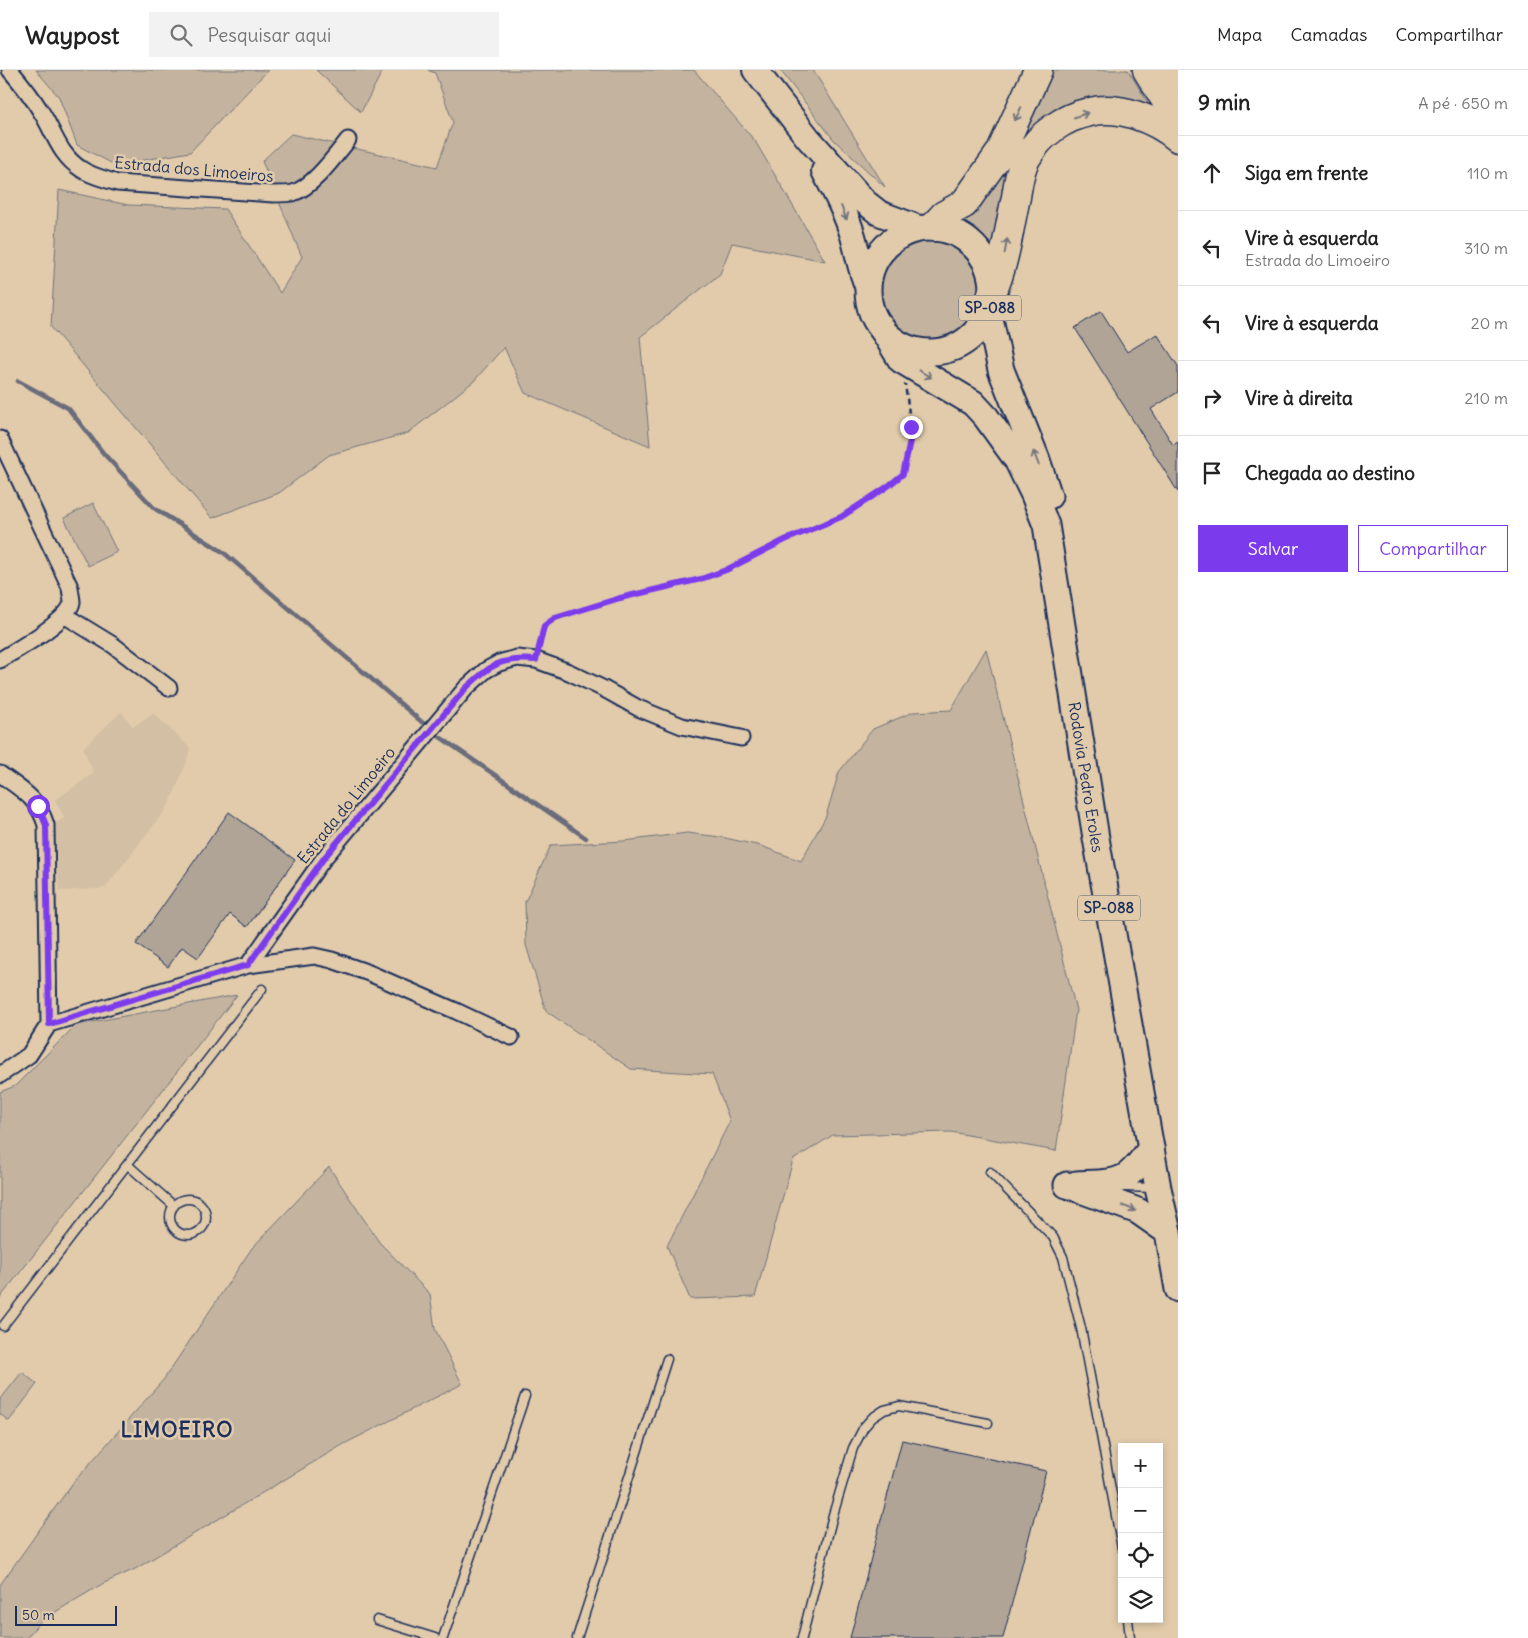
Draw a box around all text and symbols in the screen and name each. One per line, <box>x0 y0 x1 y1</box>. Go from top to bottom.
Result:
search box <box>149 12 499 57</box>
text: Waypost <box>25 20 119 50</box>
icon: search <box>167 21 195 49</box>
text: Pesquisar aqui <box>207 23 331 47</box>
text: Mapa <box>1217 23 1262 46</box>
text: Camadas <box>1290 23 1367 46</box>
text: Compartilhar <box>1395 23 1503 46</box>
text: 9 min <box>1198 89 1250 116</box>
text: A pé · 650 m <box>1418 93 1508 113</box>
one-way arrow <box>1012 106 1022 121</box>
one-way arrow <box>1073 110 1088 119</box>
street label: Estrada dos Limoeiros <box>114 152 274 186</box>
icon: ahead <box>1198 159 1226 187</box>
text: Siga em frente <box>1245 161 1368 185</box>
text: 110 m <box>1467 163 1508 183</box>
one-way arrow <box>840 205 850 220</box>
text: Vire à esquerda <box>1245 226 1379 250</box>
icon: left <box>1198 234 1226 262</box>
text: 310 m <box>1464 238 1508 258</box>
one-way arrow <box>1002 239 1011 255</box>
text: Estrada do Limoeiro <box>1245 250 1390 270</box>
road number: SP-088 <box>959 296 1021 320</box>
icon: left <box>1198 309 1226 337</box>
text: Vire à esquerda <box>1245 311 1379 335</box>
text: 20 m <box>1471 313 1508 333</box>
one-way arrow <box>917 369 932 379</box>
icon: right <box>1198 384 1226 412</box>
text: Vire à direita <box>1245 386 1353 410</box>
text: 210 m <box>1465 388 1508 408</box>
route end <box>900 416 923 439</box>
one-way arrow <box>1030 451 1040 466</box>
icon: arrive <box>1198 459 1226 487</box>
text: Chegada ao destino <box>1245 461 1415 485</box>
button: Salvar <box>1198 525 1348 572</box>
button: Compartilhar <box>1358 525 1508 572</box>
street label: Rodovia Pedro Eroles <box>1064 700 1108 854</box>
street label: Estrada do Limoeiro <box>293 742 399 868</box>
route start <box>27 795 50 818</box>
road number: SP-088 <box>1078 896 1140 920</box>
one-way arrow <box>1121 1204 1136 1213</box>
district label: LIMOEIRO <box>121 1416 233 1443</box>
map controls <box>1118 1443 1163 1623</box>
button: + <box>1118 1443 1163 1488</box>
button: − <box>1118 1488 1163 1533</box>
button: locate <box>1118 1533 1163 1578</box>
button: layers <box>1118 1578 1163 1623</box>
scale bar <box>15 1603 118 1626</box>
text: 50 m <box>22 1606 55 1624</box>

